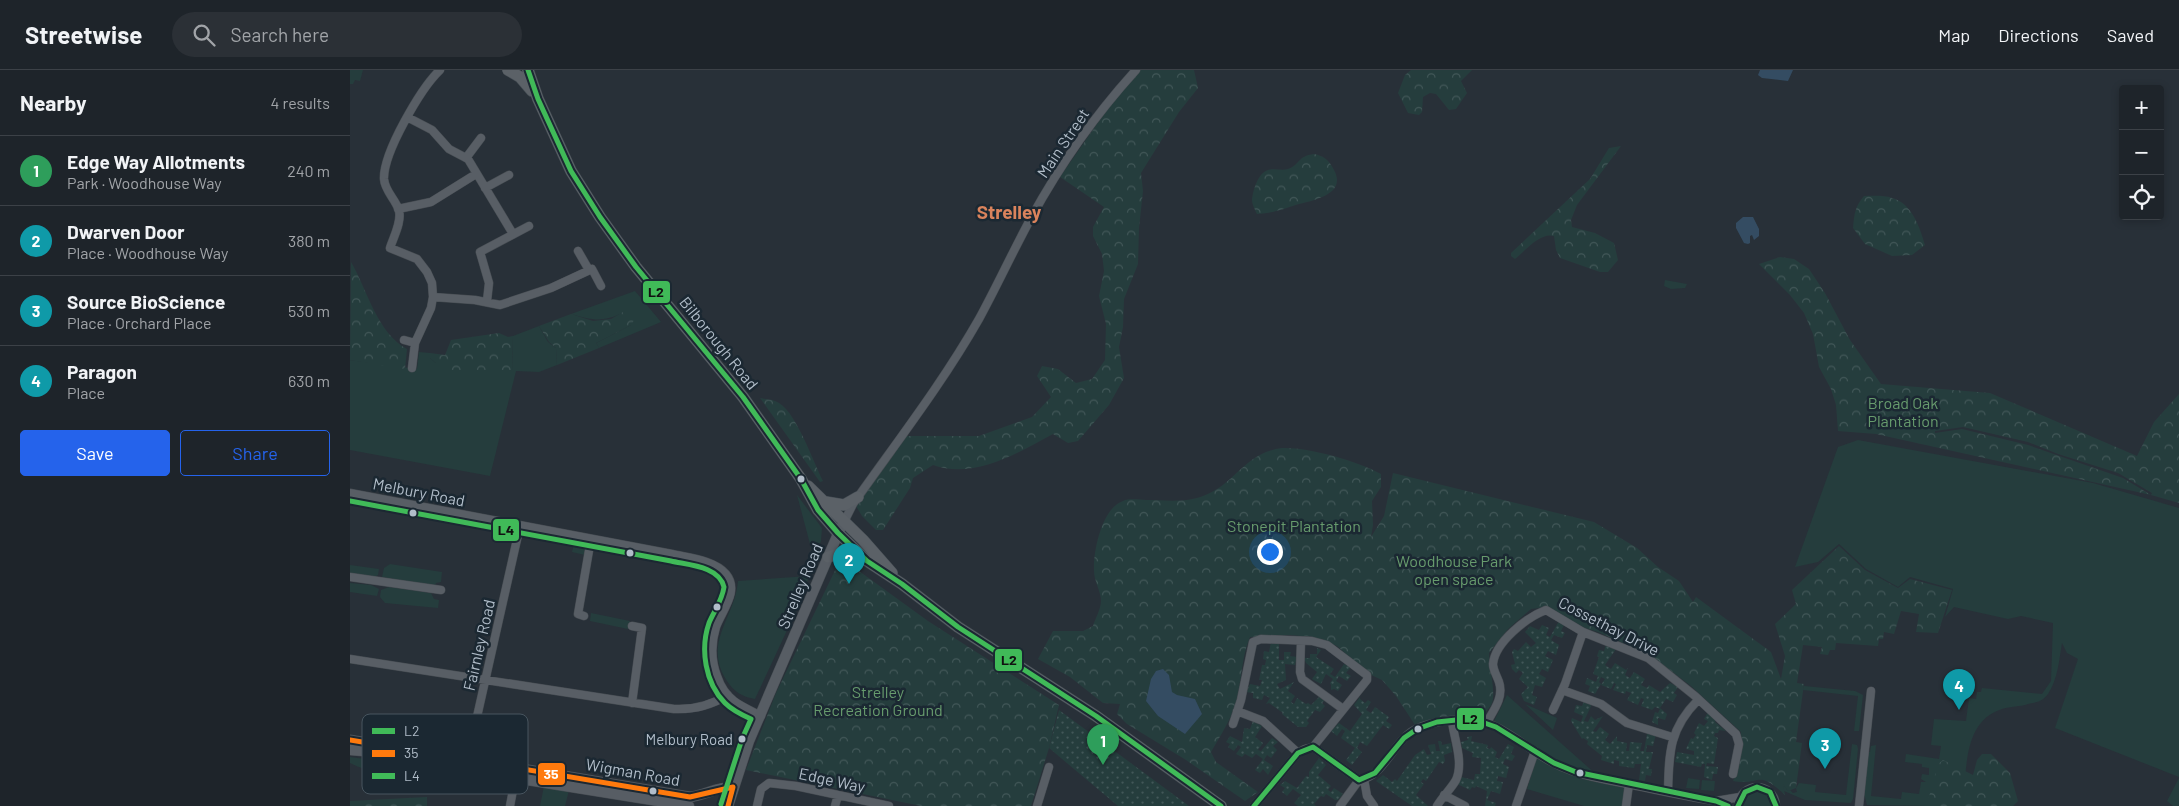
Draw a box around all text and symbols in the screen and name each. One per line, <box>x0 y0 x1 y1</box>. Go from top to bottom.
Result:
search box <box>172 12 522 57</box>
text: Streetwise <box>25 20 142 49</box>
icon: search <box>190 21 218 49</box>
text: Search here <box>230 23 329 46</box>
text: Map <box>1938 24 1970 46</box>
text: Directions <box>1998 24 2079 46</box>
text: Saved <box>2107 24 2154 46</box>
map controls <box>2119 85 2164 220</box>
button: + <box>2119 85 2164 130</box>
text: Nearby <box>20 90 86 115</box>
text: 4 results <box>270 93 330 112</box>
street label: Main Street <box>1033 105 1093 181</box>
button: − <box>2119 130 2164 175</box>
text: Edge Way Allotments <box>67 150 245 173</box>
text: 1 <box>33 161 39 180</box>
text: 240 m <box>287 161 330 180</box>
text: Park · Woodhouse Way <box>67 173 222 192</box>
button: locate <box>2119 175 2164 220</box>
district label: Strelley <box>977 200 1042 223</box>
text: Dwarven Door <box>67 220 185 243</box>
text: 2 <box>32 231 40 250</box>
text: 380 m <box>288 231 330 250</box>
text: Place · Woodhouse Way <box>67 243 228 262</box>
line badge: L2 <box>642 280 671 304</box>
text: L2 <box>648 283 664 300</box>
text: Source BioScience <box>67 290 225 313</box>
street label: Bilborough Road <box>676 292 763 393</box>
text: 3 <box>32 301 40 320</box>
text: 530 m <box>288 301 330 320</box>
text: Place · Orchard Place <box>67 313 212 332</box>
text: Paragon <box>67 360 137 383</box>
text: 4 <box>31 371 41 390</box>
text: 630 m <box>288 371 330 390</box>
text: Place <box>67 383 105 402</box>
park label: Broad Oak Plantation <box>1867 393 1939 430</box>
button: Save <box>20 430 170 476</box>
button: Share <box>180 430 330 476</box>
street label: Melbury Road <box>372 473 467 510</box>
unlabelled marker <box>796 474 806 484</box>
unlabelled marker <box>408 508 418 518</box>
park label: Stonepit Plantation <box>1227 516 1361 535</box>
line badge: L4 <box>492 518 520 542</box>
text: L4 <box>498 521 514 538</box>
your location <box>1257 539 1283 565</box>
street label: Strelley Road <box>773 540 826 631</box>
pin: 2 <box>833 543 865 584</box>
unlabelled marker <box>625 548 635 558</box>
park label: Woodhouse Park open space <box>1396 551 1512 588</box>
street label: Cossethay Drive <box>1556 592 1663 659</box>
street label: Fairnley Road <box>459 597 498 692</box>
unlabelled marker <box>712 602 722 612</box>
line badge: L2 <box>994 648 1023 672</box>
text: L2 <box>1001 651 1017 668</box>
pin: 4 <box>1943 669 1975 710</box>
park label: Strelley Recreation Ground <box>813 682 943 719</box>
line badge: L2 <box>1456 707 1485 731</box>
text: L2 <box>1462 710 1478 727</box>
legend <box>362 714 528 794</box>
text: L2 <box>404 722 419 739</box>
pin: 1 <box>1087 724 1119 765</box>
unlabelled marker <box>1413 724 1423 734</box>
pin: 3 <box>1809 728 1841 769</box>
place label: Melbury Road <box>646 730 733 748</box>
marker: Melbury Road <box>737 734 747 744</box>
text: 35 <box>404 744 418 761</box>
street label: Wigman Road <box>585 754 682 789</box>
line badge: 35 <box>537 762 566 786</box>
street label: Edge Way <box>797 763 868 796</box>
text: 35 <box>543 765 559 782</box>
text: L4 <box>404 767 420 784</box>
unlabelled marker <box>1575 768 1585 778</box>
unlabelled marker <box>648 786 658 796</box>

